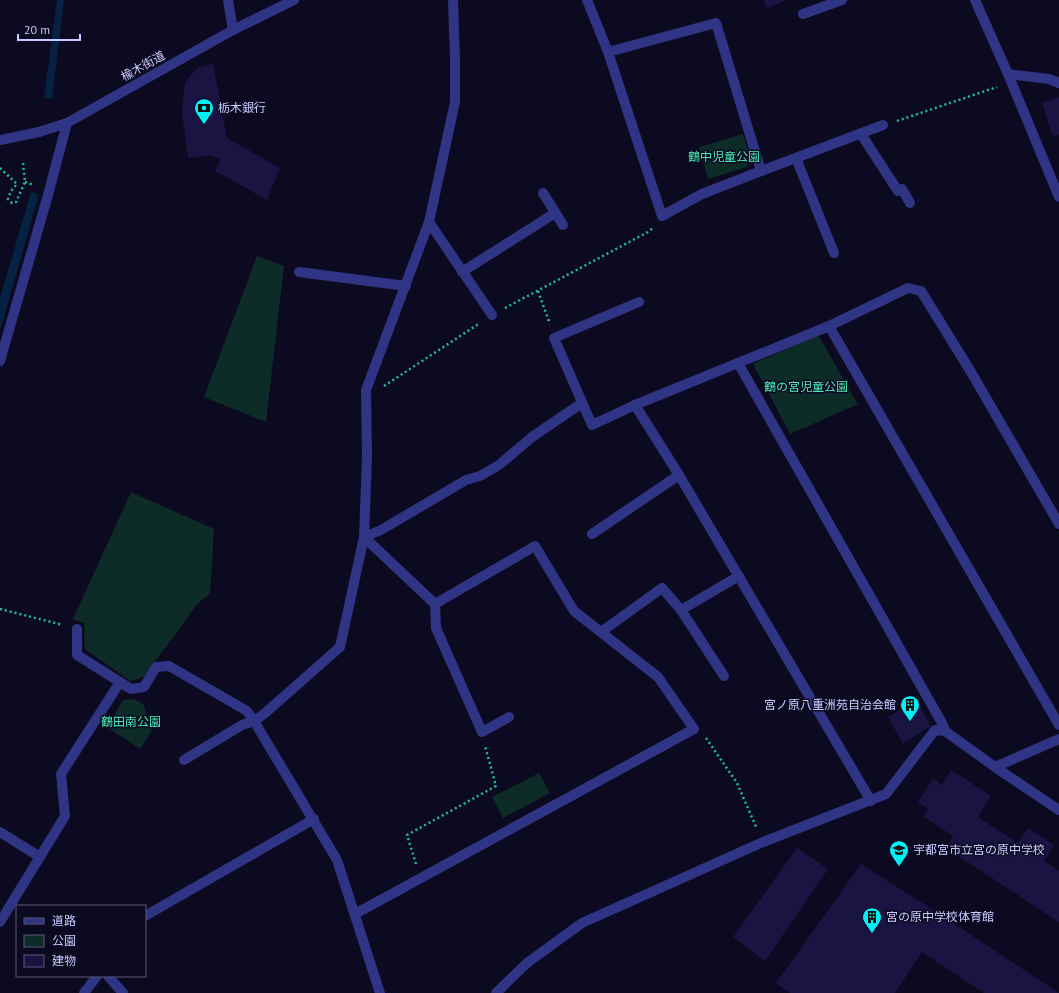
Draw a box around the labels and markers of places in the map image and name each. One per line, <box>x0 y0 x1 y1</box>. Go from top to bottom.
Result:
bank icon: 栃木銀行 <box>193 97 215 125</box>
place label: 栃木銀行 <box>218 100 266 115</box>
building icon: 宮ノ原八重洲苑自治会館 <box>899 694 921 722</box>
place label: 宮ノ原八重洲苑自治会館 <box>764 697 896 712</box>
school or university icon: 宇都宮市立宮の原中学校 <box>888 839 910 867</box>
place label: 宇都宮市立宮の原中学校 <box>913 842 1045 857</box>
building icon: 宮の原中学校体育館 <box>861 906 883 934</box>
place label: 宮の原中学校体育館 <box>886 909 994 924</box>

